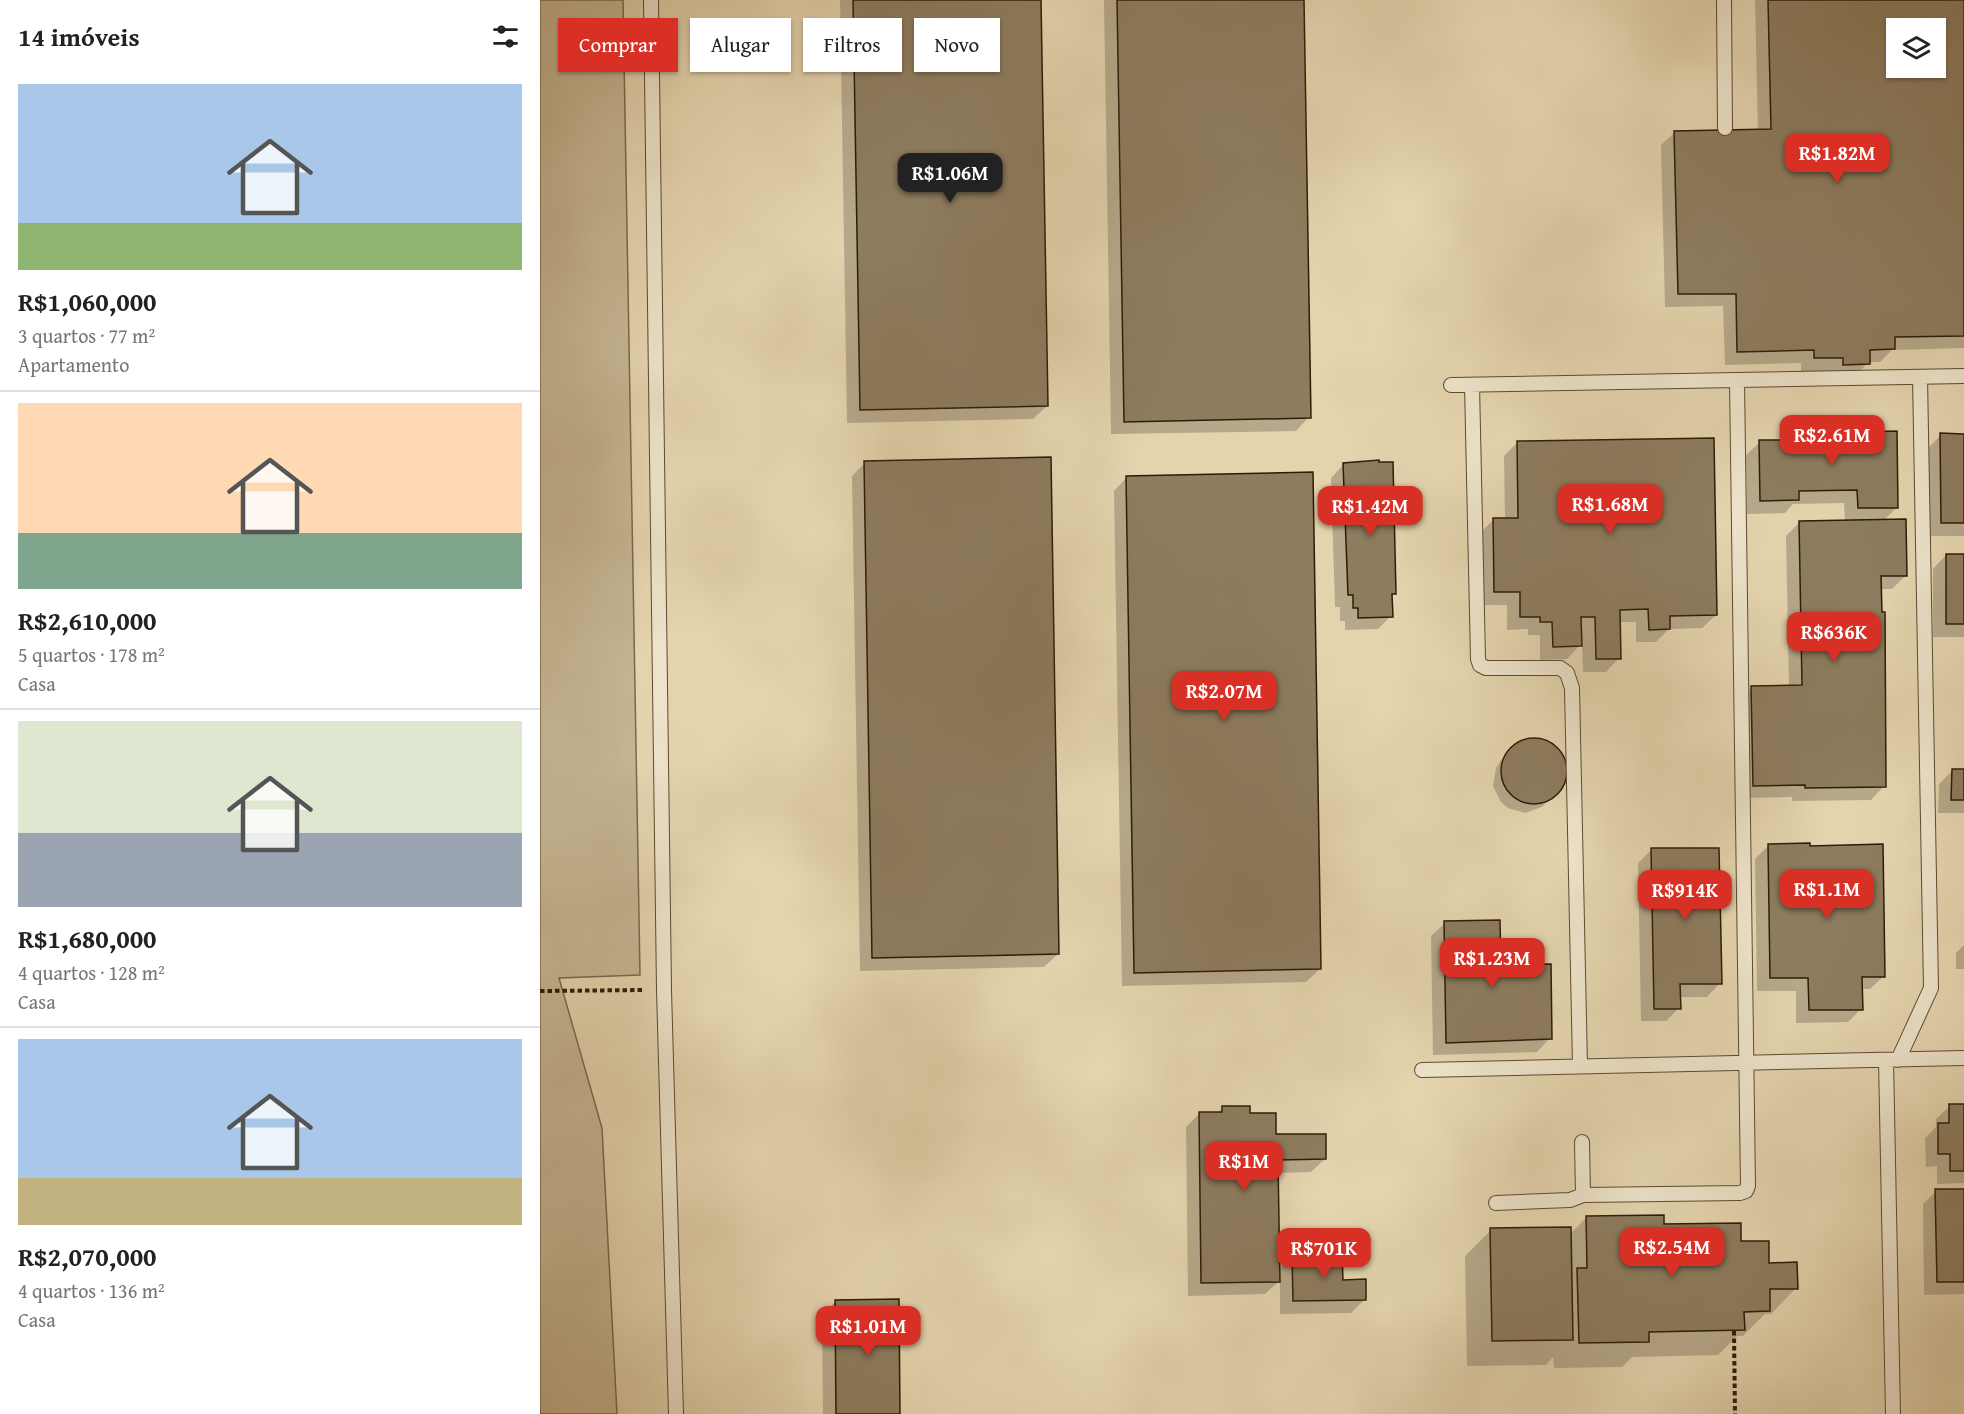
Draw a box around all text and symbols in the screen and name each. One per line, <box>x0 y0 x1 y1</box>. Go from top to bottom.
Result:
text: 14 imóveis <box>18 17 140 56</box>
chip: Comprar <box>558 18 678 72</box>
chip: Alugar <box>690 18 791 72</box>
chip: Filtros <box>803 18 902 72</box>
chip: Novo <box>914 18 1000 72</box>
map controls <box>1886 18 1946 78</box>
button: layers <box>1886 18 1946 78</box>
icon: filters <box>489 20 522 53</box>
icon: home <box>216 123 324 231</box>
pin: R$1.82M <box>1782 133 1892 184</box>
text: R$1.82M <box>1799 138 1875 167</box>
pin: R$1.06M <box>895 153 1005 204</box>
text: R$1.06M <box>912 158 988 187</box>
text: R$1,060,000 <box>18 282 157 321</box>
text: 3 quartos · 77 m² <box>18 321 155 350</box>
text: Apartamento <box>18 350 129 379</box>
pin: R$2.61M <box>1777 415 1887 466</box>
text: R$2.61M <box>1794 420 1870 449</box>
icon: home <box>216 442 324 550</box>
pin: R$1.68M <box>1555 484 1665 535</box>
pin: R$1.42M <box>1315 486 1425 537</box>
text: R$1.68M <box>1572 489 1648 518</box>
text: R$1.42M <box>1332 491 1408 520</box>
text: R$2,610,000 <box>18 601 157 640</box>
pin: R$636K <box>1785 612 1883 663</box>
text: R$636K <box>1801 617 1867 646</box>
text: 5 quartos · 178 m² <box>18 640 165 669</box>
text: Casa <box>18 669 56 698</box>
pin: R$2.07M <box>1169 671 1279 722</box>
text: R$2.07M <box>1186 676 1262 705</box>
icon: home <box>216 760 324 868</box>
pin: R$1.1M <box>1778 869 1876 920</box>
pin: R$914K <box>1636 870 1734 921</box>
text: R$1.1M <box>1794 874 1860 903</box>
text: R$914K <box>1652 875 1718 904</box>
text: R$1,680,000 <box>18 919 157 958</box>
pin: R$1.23M <box>1437 938 1547 989</box>
text: R$1.23M <box>1454 943 1530 972</box>
text: 4 quartos · 128 m² <box>18 958 165 987</box>
text: Casa <box>18 987 56 1016</box>
icon: home <box>216 1078 324 1186</box>
pin: R$1M <box>1208 1141 1280 1192</box>
text: R$1M <box>1219 1146 1269 1175</box>
pin: R$2.54M <box>1617 1227 1727 1278</box>
pin: R$701K <box>1275 1228 1373 1279</box>
text: R$2.54M <box>1634 1232 1710 1261</box>
text: R$701K <box>1291 1233 1357 1262</box>
text: R$2,070,000 <box>18 1237 157 1276</box>
text: 4 quartos · 136 m² <box>18 1276 165 1305</box>
text: Casa <box>18 1305 56 1334</box>
pin: R$1.01M <box>813 1306 923 1357</box>
text: R$1.01M <box>830 1311 906 1340</box>

